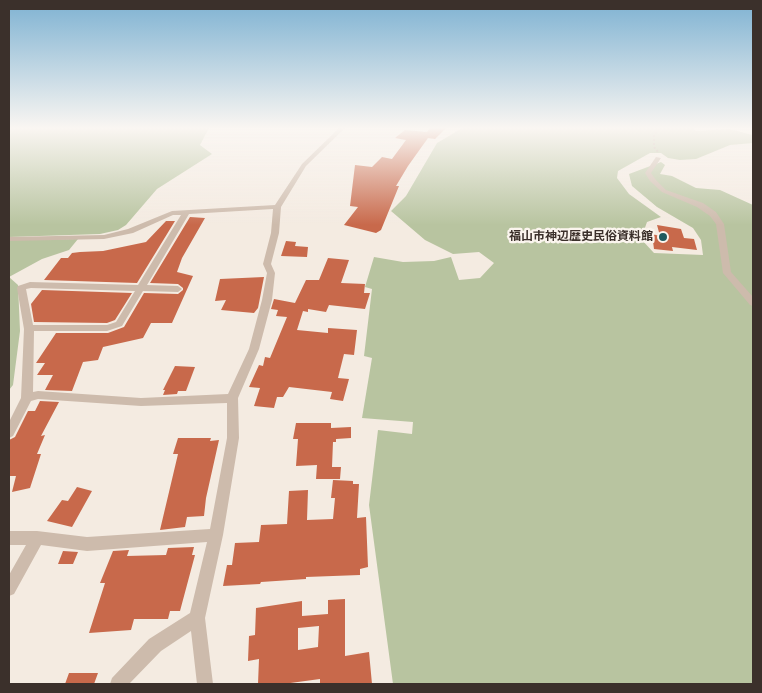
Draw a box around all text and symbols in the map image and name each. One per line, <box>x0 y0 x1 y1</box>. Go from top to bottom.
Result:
place label: 福山市神辺歴史民俗資料館 <box>509 230 653 244</box>
marker: 福山市神辺歴史民俗資料館 <box>657 231 669 243</box>

